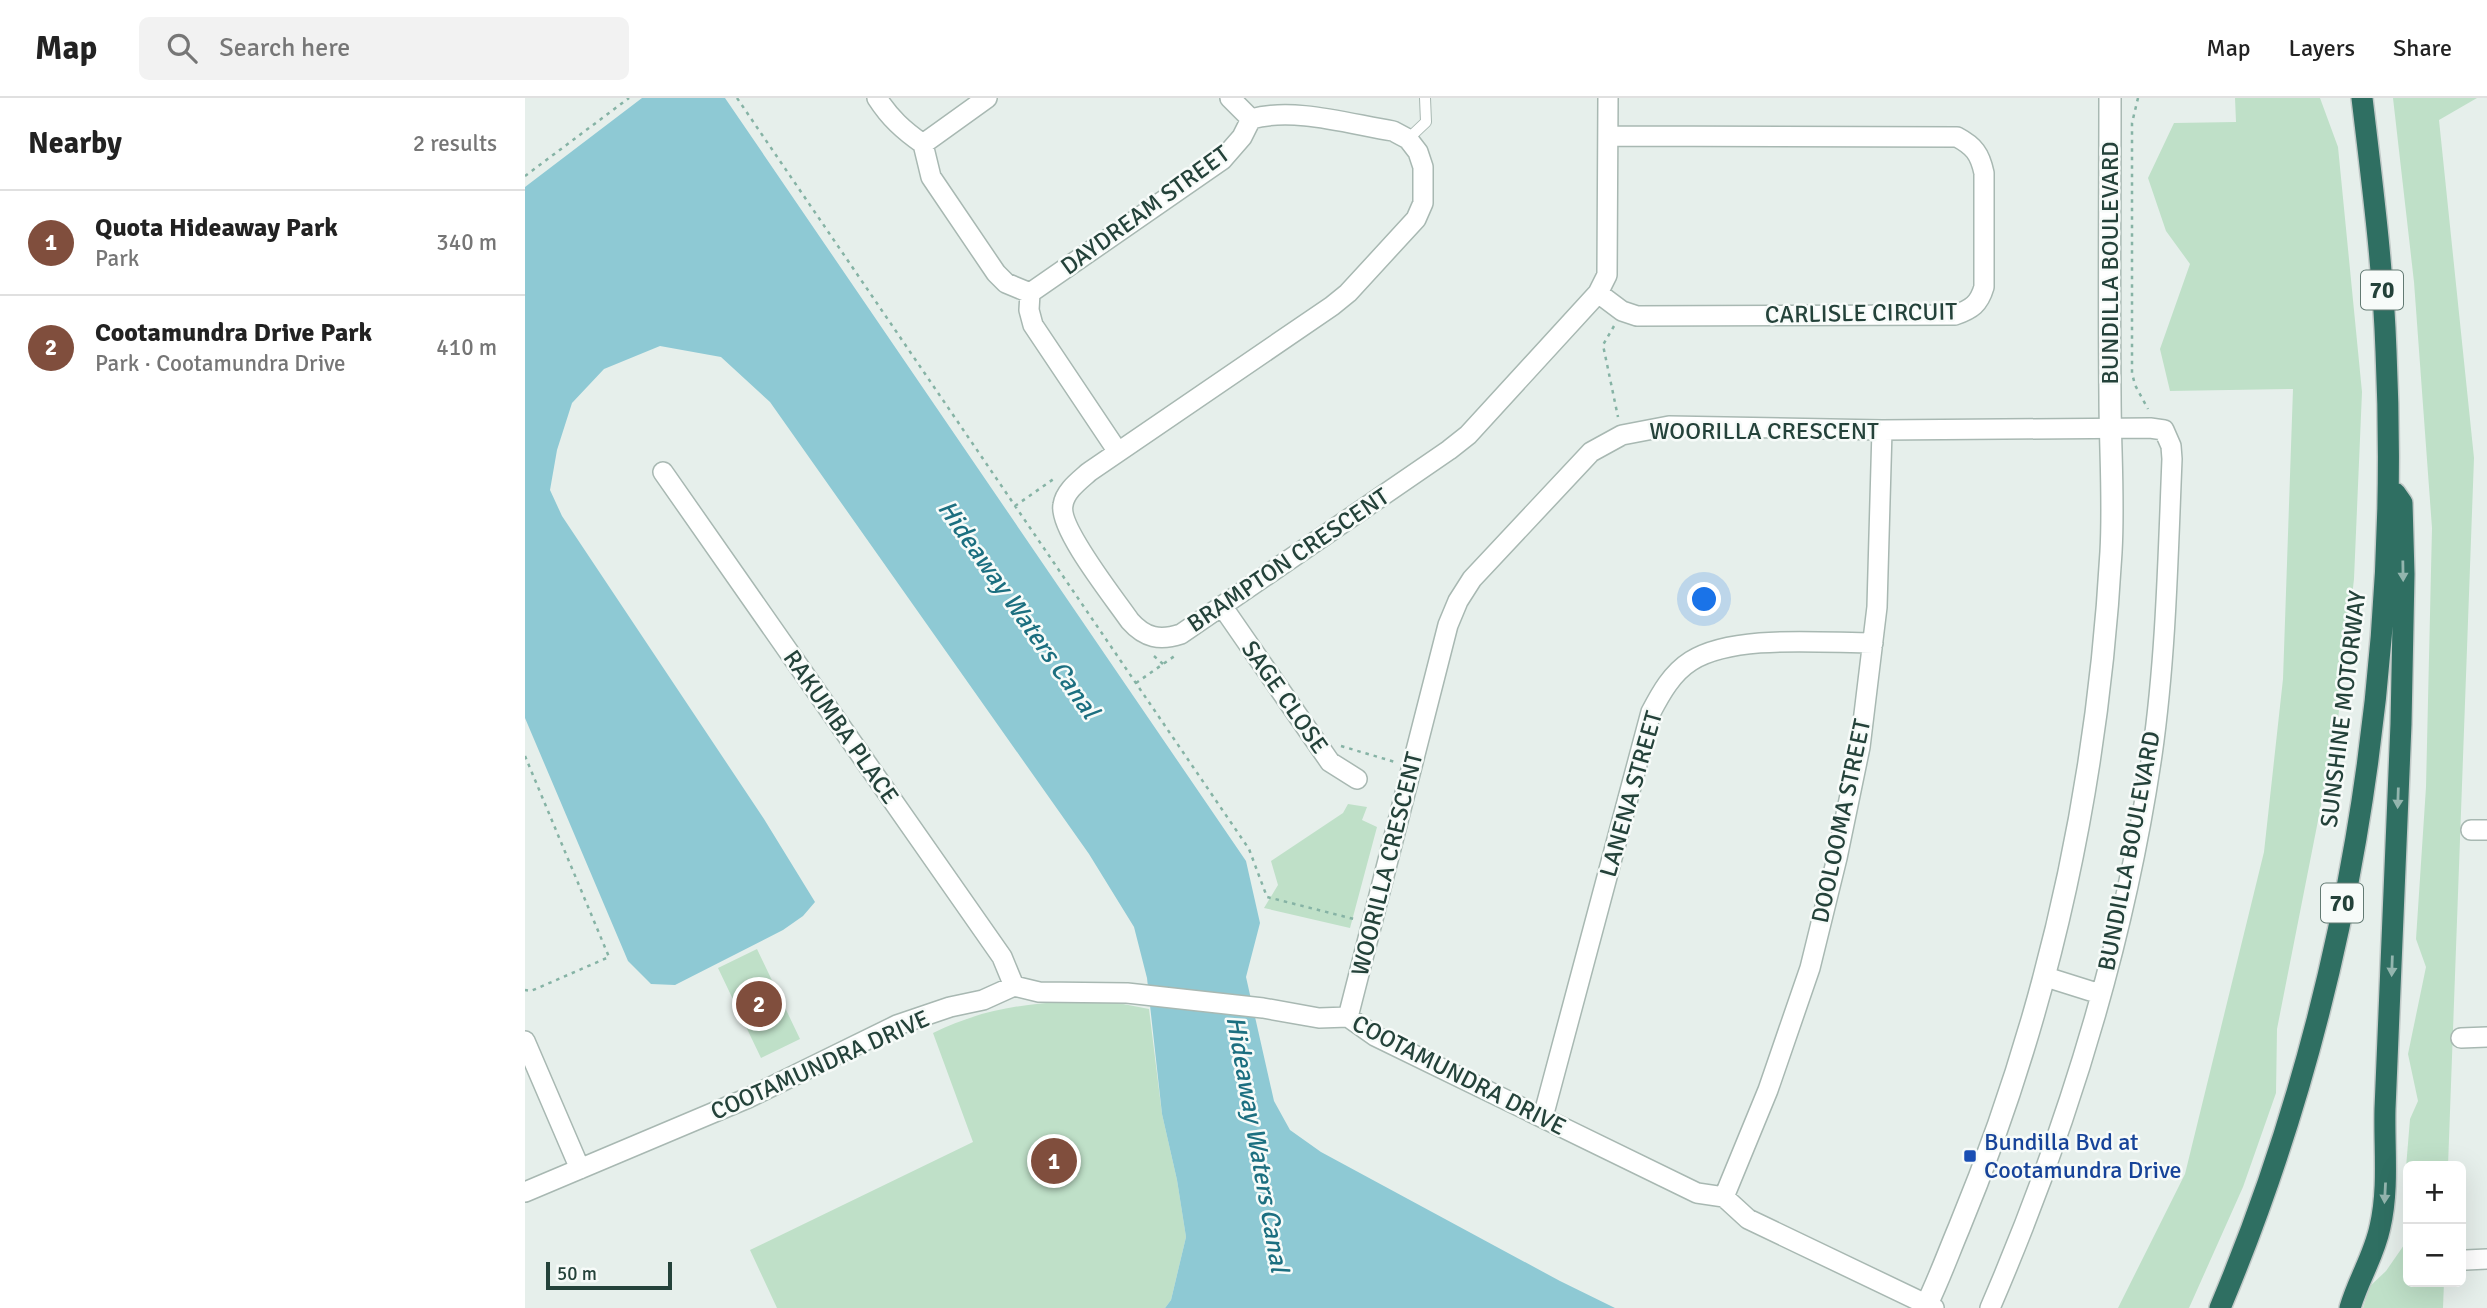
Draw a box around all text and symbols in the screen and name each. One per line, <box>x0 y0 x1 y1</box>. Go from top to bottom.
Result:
search box <box>139 17 629 80</box>
text: Map <box>35 28 97 69</box>
icon: search <box>163 29 201 67</box>
text: Search here <box>219 32 350 64</box>
text: Map <box>2206 33 2251 63</box>
text: Layers <box>2289 33 2355 63</box>
text: Share <box>2393 33 2452 63</box>
text: Nearby <box>28 125 122 162</box>
text: 2 results <box>413 129 497 158</box>
street label: DAYDREAM STREET <box>1055 139 1235 281</box>
street label: BUNDILLA BOULEVARD <box>2095 141 2125 385</box>
text: Quota Hideaway Park <box>95 212 338 244</box>
text: 1 <box>45 228 57 257</box>
text: 340 m <box>436 228 497 257</box>
text: Park <box>95 244 139 273</box>
road number: 70 <box>2361 270 2403 309</box>
street label: CARLISLE CIRCUIT <box>1765 296 1958 330</box>
text: Cootamundra Drive Park <box>95 317 372 349</box>
text: 2 <box>45 333 57 362</box>
text: 410 m <box>436 333 497 362</box>
text: Park · Cootamundra Drive <box>95 349 346 378</box>
street label: WOORILLA CRESCENT <box>1649 416 1879 446</box>
street label: BRAMPTON CRESCENT <box>1181 481 1395 639</box>
water label: Hideaway Waters Canal <box>931 494 1107 727</box>
one-way arrow <box>2398 560 2409 582</box>
your location <box>1687 582 1721 616</box>
street label: SUNSHINE MOTORWAY <box>2314 589 2372 829</box>
street label: SAGE CLOSE <box>1235 635 1335 759</box>
street label: RAKUMBA PLACE <box>777 644 905 810</box>
street label: LANENA STREET <box>1593 707 1669 880</box>
street label: DOOLOOMA STREET <box>1805 716 1877 926</box>
street label: BUNDILLA BOULEVARD <box>2091 729 2167 973</box>
street label: WOORILLA CRESCENT <box>1345 749 1429 979</box>
one-way arrow <box>2392 787 2403 809</box>
road number: 70 <box>2321 884 2363 922</box>
one-way arrow <box>2386 955 2397 977</box>
pin: 2 <box>736 978 782 1030</box>
street label: COOTAMUNDRA DRIVE <box>706 1003 934 1127</box>
street label: COOTAMUNDRA DRIVE <box>1347 1008 1571 1142</box>
water label: Hideaway Waters Canal <box>1219 1013 1296 1277</box>
place label: Bundilla Bvd at Cootamundra Drive <box>1984 1127 2181 1185</box>
pin: 1 <box>1031 1135 1077 1187</box>
marker: Bundilla Bvd at Cootamundra Drive <box>1962 1148 1978 1164</box>
map controls <box>2403 1161 2466 1287</box>
button: + <box>2403 1161 2466 1224</box>
one-way arrow <box>2379 1183 2390 1205</box>
button: − <box>2403 1224 2466 1287</box>
scale bar <box>546 1259 672 1291</box>
text: 50 m <box>557 1262 597 1286</box>

